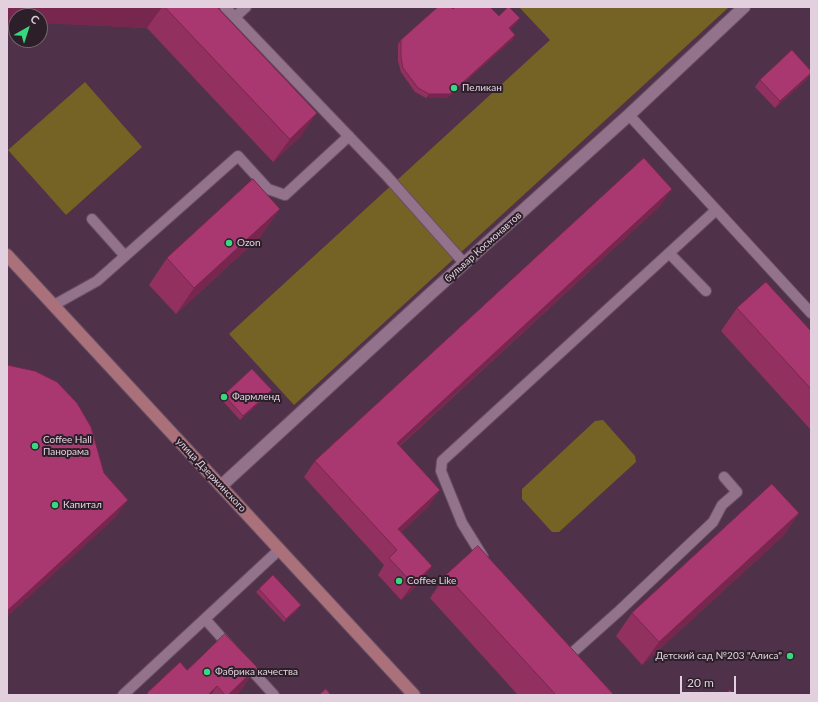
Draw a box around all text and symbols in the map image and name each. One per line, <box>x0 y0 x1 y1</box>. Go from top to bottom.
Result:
north arrow <box>8 8 48 48</box>
text: С <box>28 12 42 26</box>
place label: Пеликан <box>462 82 502 94</box>
marker: Пеликан <box>449 83 459 93</box>
street label: бульвар Космонавтов <box>442 209 524 285</box>
place label: Ozon <box>237 237 261 249</box>
marker: Ozon <box>224 238 234 248</box>
place label: Фармленд <box>232 391 280 403</box>
marker: Фармленд <box>219 392 229 402</box>
place label: Coffee Hall Панорама <box>43 434 92 458</box>
street label: улица Дзержинского <box>173 435 249 515</box>
marker: Coffee Hall Панорама <box>30 441 40 451</box>
place label: Капитал <box>63 499 102 511</box>
marker: Капитал <box>50 500 60 510</box>
place label: Coffee Like <box>407 575 456 587</box>
marker: Coffee Like <box>394 576 404 586</box>
place label: Детский сад №203 "Алиса" <box>655 650 782 662</box>
marker: Детский сад №203 "Алиса" <box>785 651 795 661</box>
place label: Фабрика качества <box>215 666 298 678</box>
marker: Фабрика качества <box>202 667 212 677</box>
scale bar <box>682 668 738 694</box>
text: 20 m <box>687 675 714 690</box>

